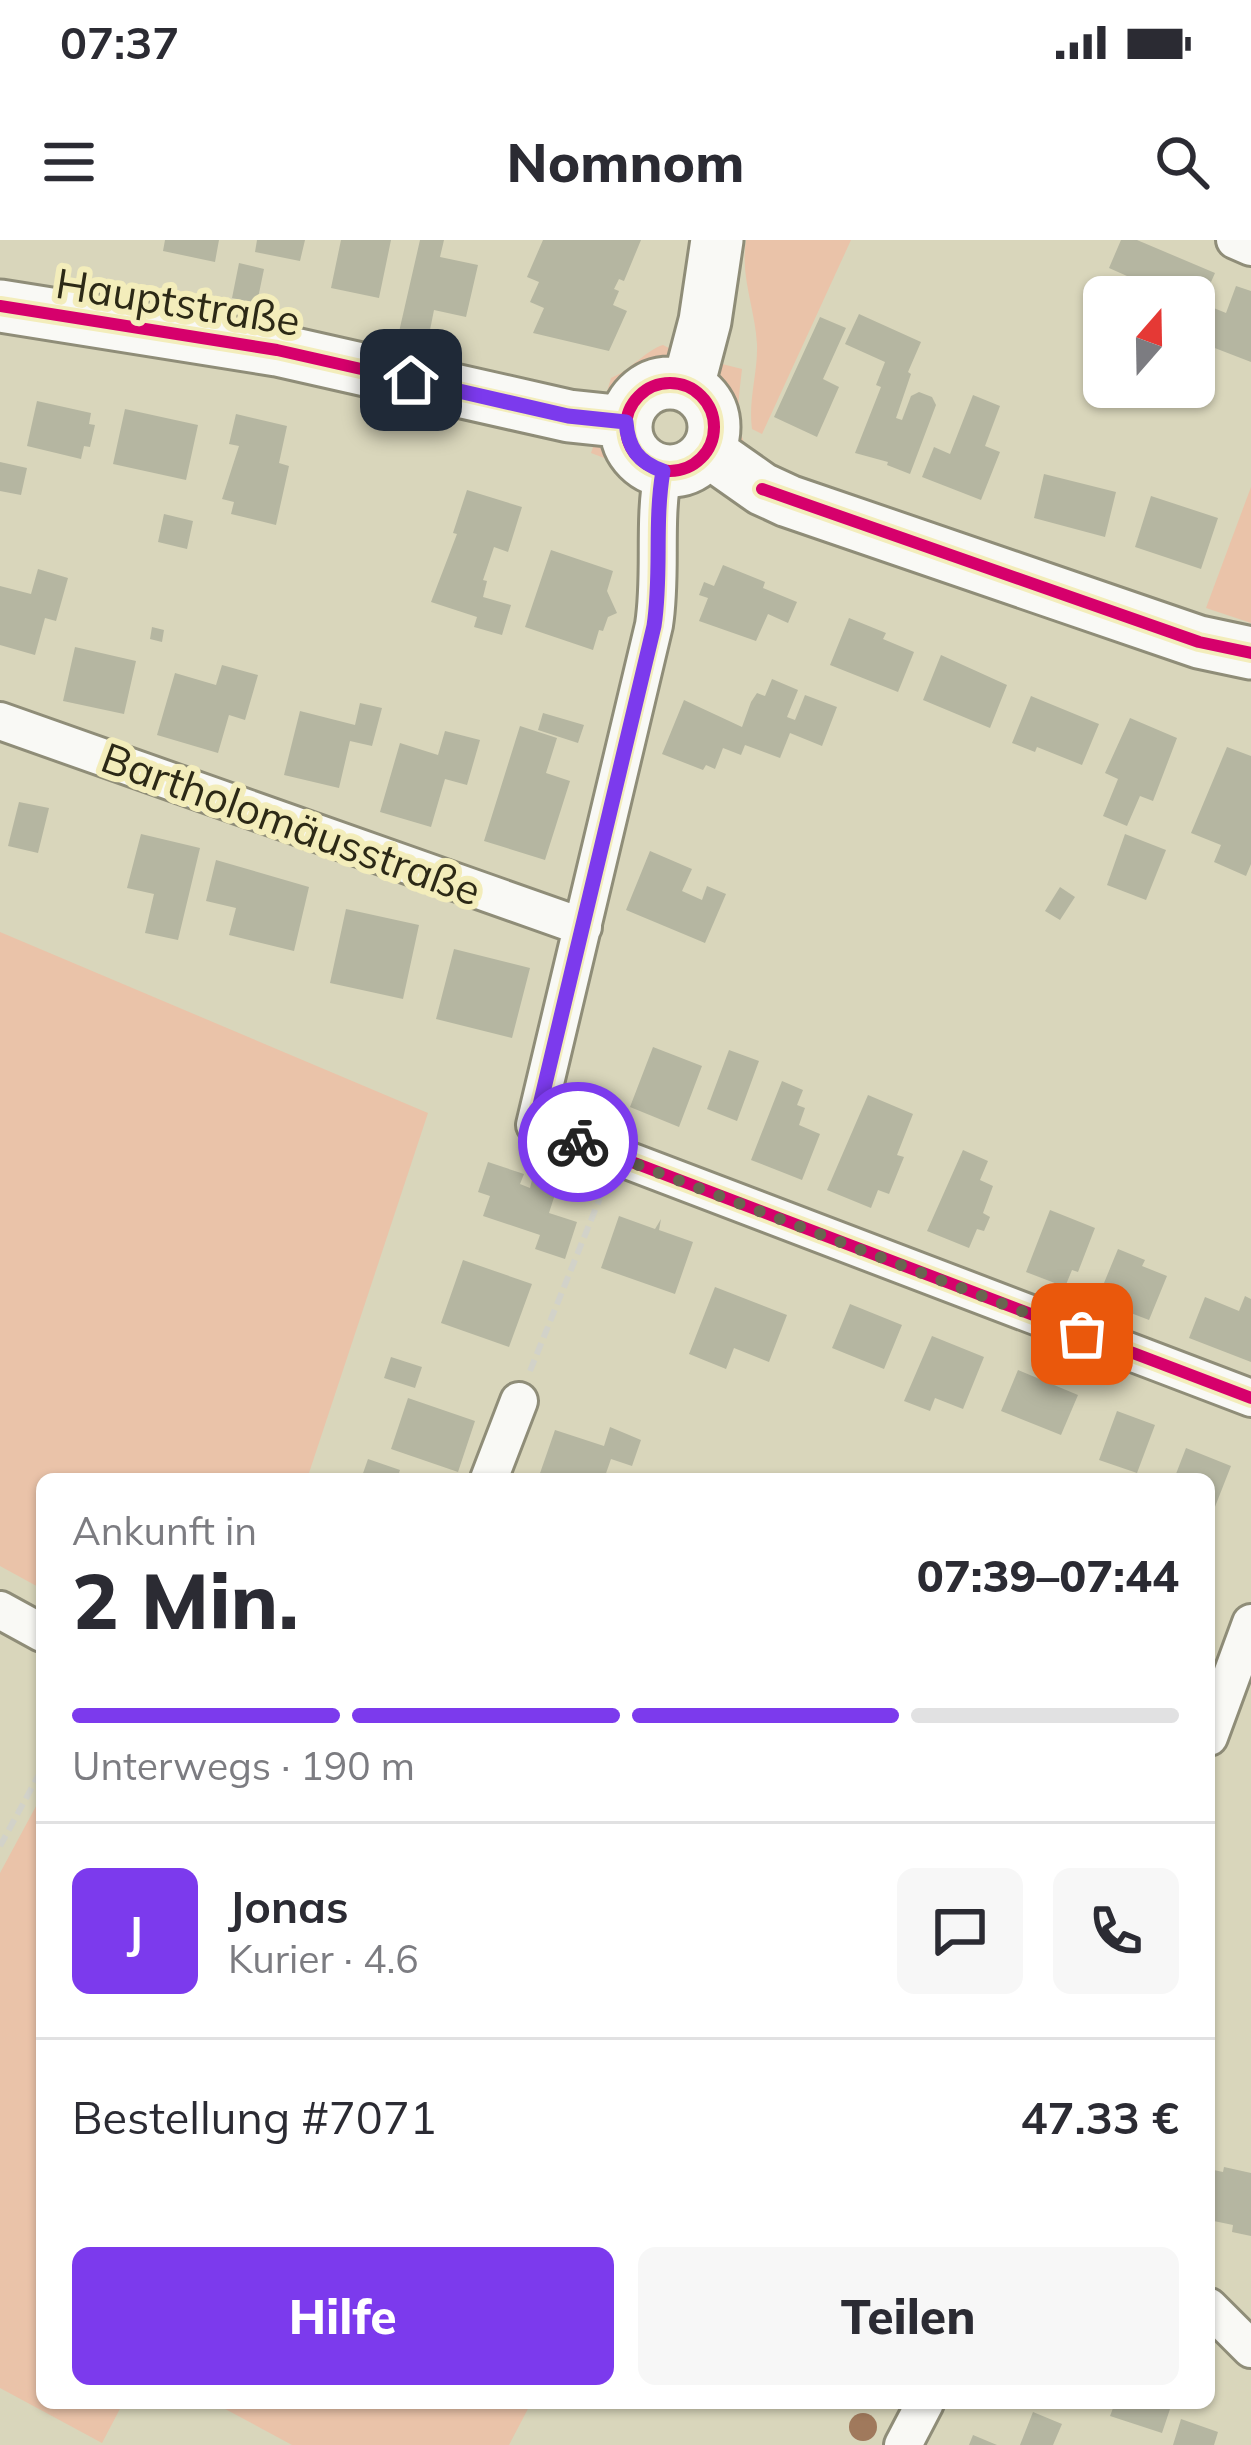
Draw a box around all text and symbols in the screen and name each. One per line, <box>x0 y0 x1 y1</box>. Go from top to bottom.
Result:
text: 07:37 <box>60 14 179 70</box>
text: Nomnom <box>507 128 744 196</box>
icon: menu <box>36 129 102 195</box>
icon: search <box>1149 129 1215 195</box>
street label: Hauptstraße <box>52 256 304 347</box>
north arrow <box>1083 276 1215 408</box>
map controls <box>1083 276 1215 408</box>
pin <box>360 329 462 431</box>
icon: home <box>378 347 444 413</box>
street label: Bartholomäusstraße <box>94 730 488 917</box>
courier <box>518 1082 638 1202</box>
icon: bike <box>545 1109 611 1175</box>
pin <box>1031 1283 1133 1385</box>
icon: bag <box>1049 1301 1115 1367</box>
text: Ankunft in <box>72 1506 257 1555</box>
text: 07:39–07:44 <box>917 1547 1179 1603</box>
text: 2 Min. <box>72 1551 299 1649</box>
text: Unterwegs · 190 m <box>72 1741 415 1790</box>
button: chat <box>897 1868 1023 1994</box>
button: phone <box>1053 1868 1179 1994</box>
text: Jonas <box>228 1878 349 1934</box>
text: J <box>127 1903 143 1959</box>
text: Kurier · 4.6 <box>228 1934 419 1983</box>
text: Bestellung #7071 <box>72 2089 437 2145</box>
text: 47.33 € <box>1021 2089 1179 2145</box>
button: Hilfe <box>72 2247 614 2385</box>
button: Teilen <box>638 2247 1179 2385</box>

